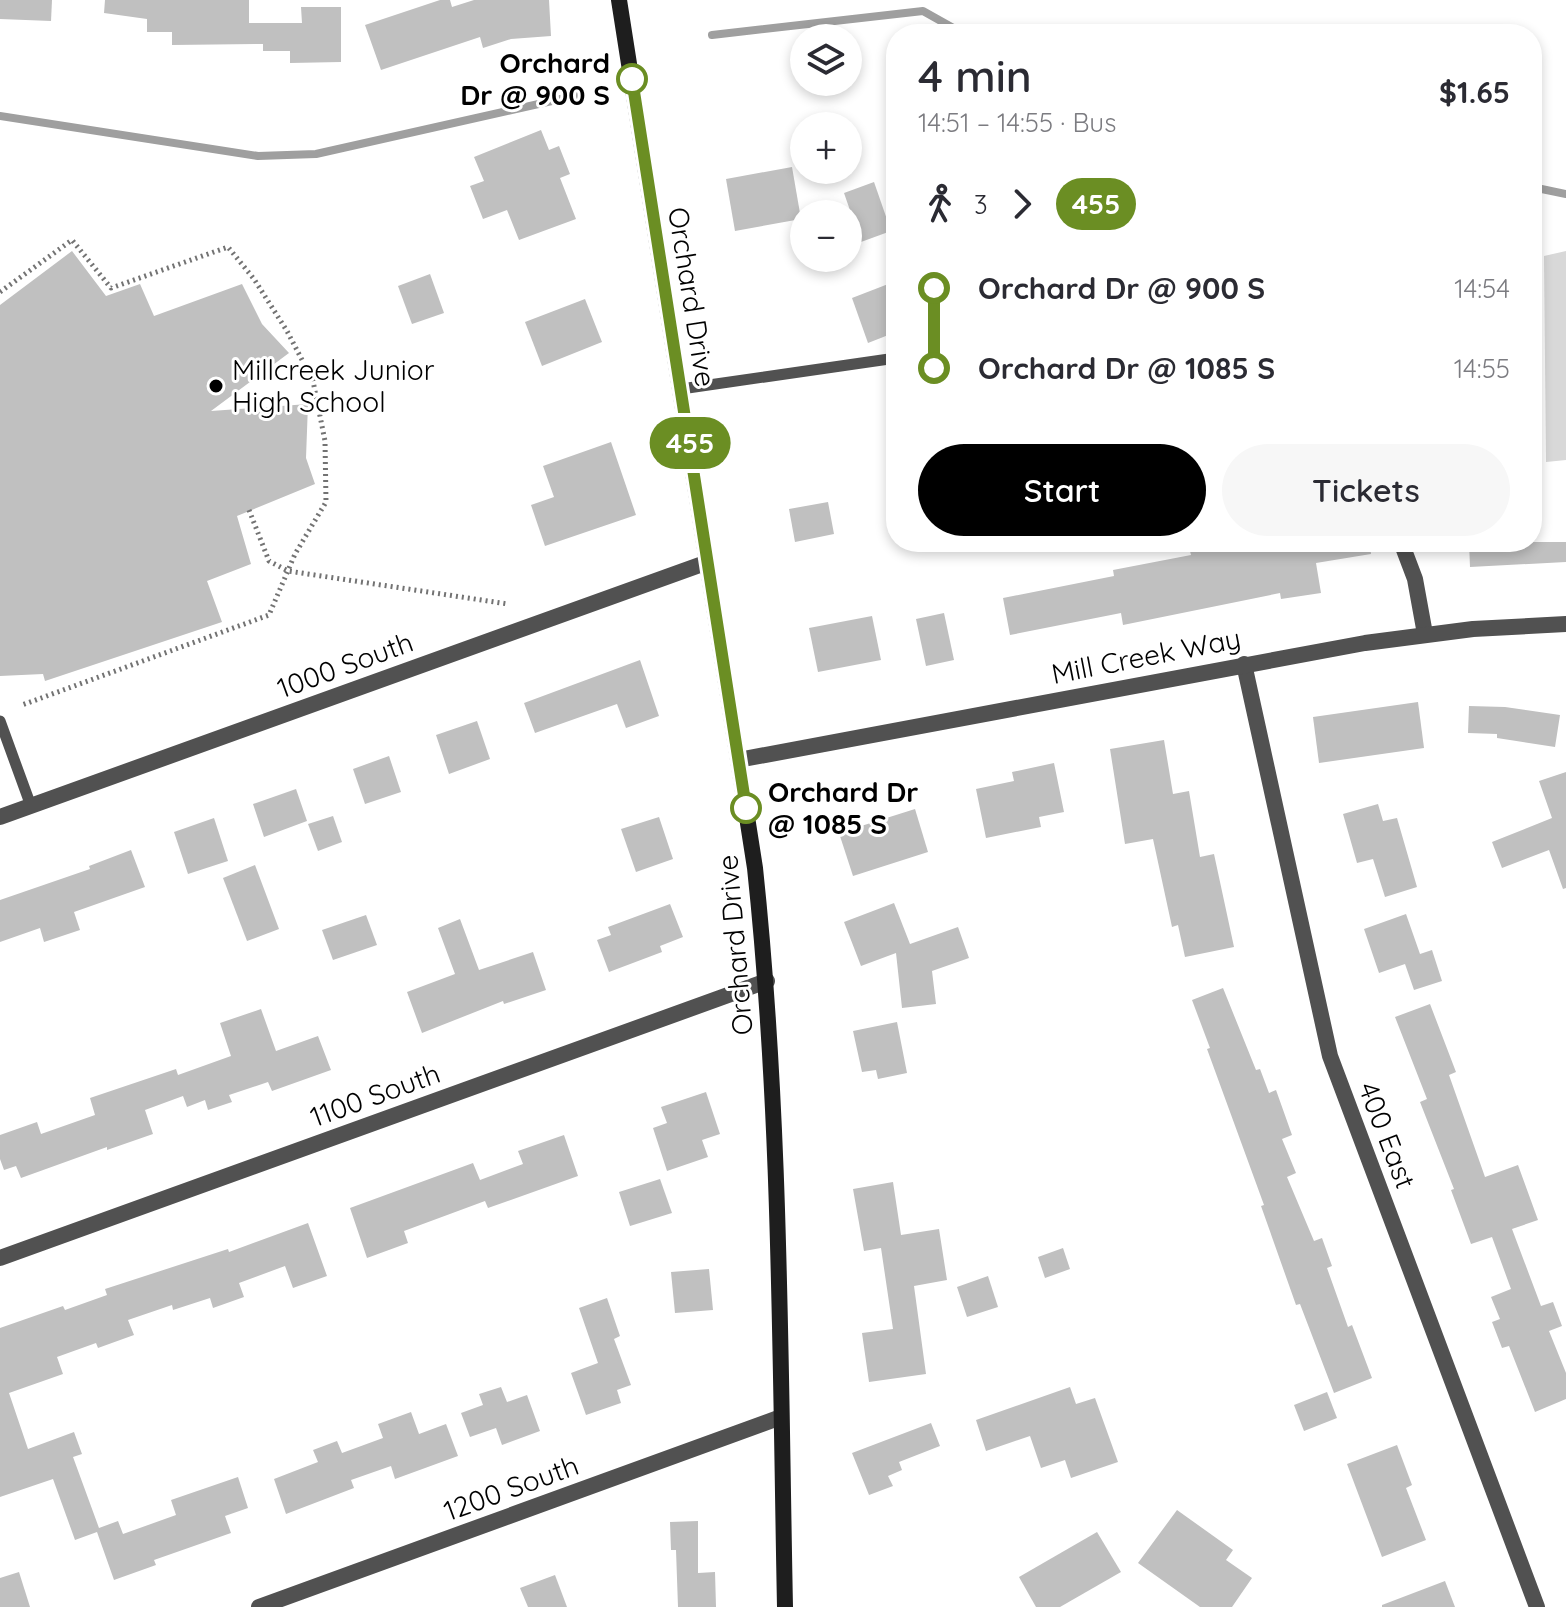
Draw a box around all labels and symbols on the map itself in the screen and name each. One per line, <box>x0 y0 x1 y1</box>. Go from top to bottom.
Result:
place label: Orchard Dr @ 900 S <box>460 45 610 112</box>
marker: Orchard Dr @ 900 S <box>617 64 647 94</box>
street label: Orchard Drive <box>661 205 724 389</box>
place label: Millcreek Junior High School <box>232 352 435 419</box>
marker: Millcreek Junior High School <box>207 377 225 395</box>
line badge: 455 <box>644 417 736 469</box>
street label: Mill Creek Way <box>1048 620 1244 691</box>
street label: 1000 South <box>272 624 418 705</box>
place label: Orchard Dr @ 1085 S <box>768 774 918 841</box>
marker: Orchard Dr @ 1085 S <box>731 793 761 823</box>
street label: Orchard Drive <box>709 853 760 1037</box>
street label: 1100 South <box>305 1055 445 1134</box>
street label: 400 East <box>1351 1077 1424 1193</box>
street label: 1200 South <box>439 1447 583 1528</box>

